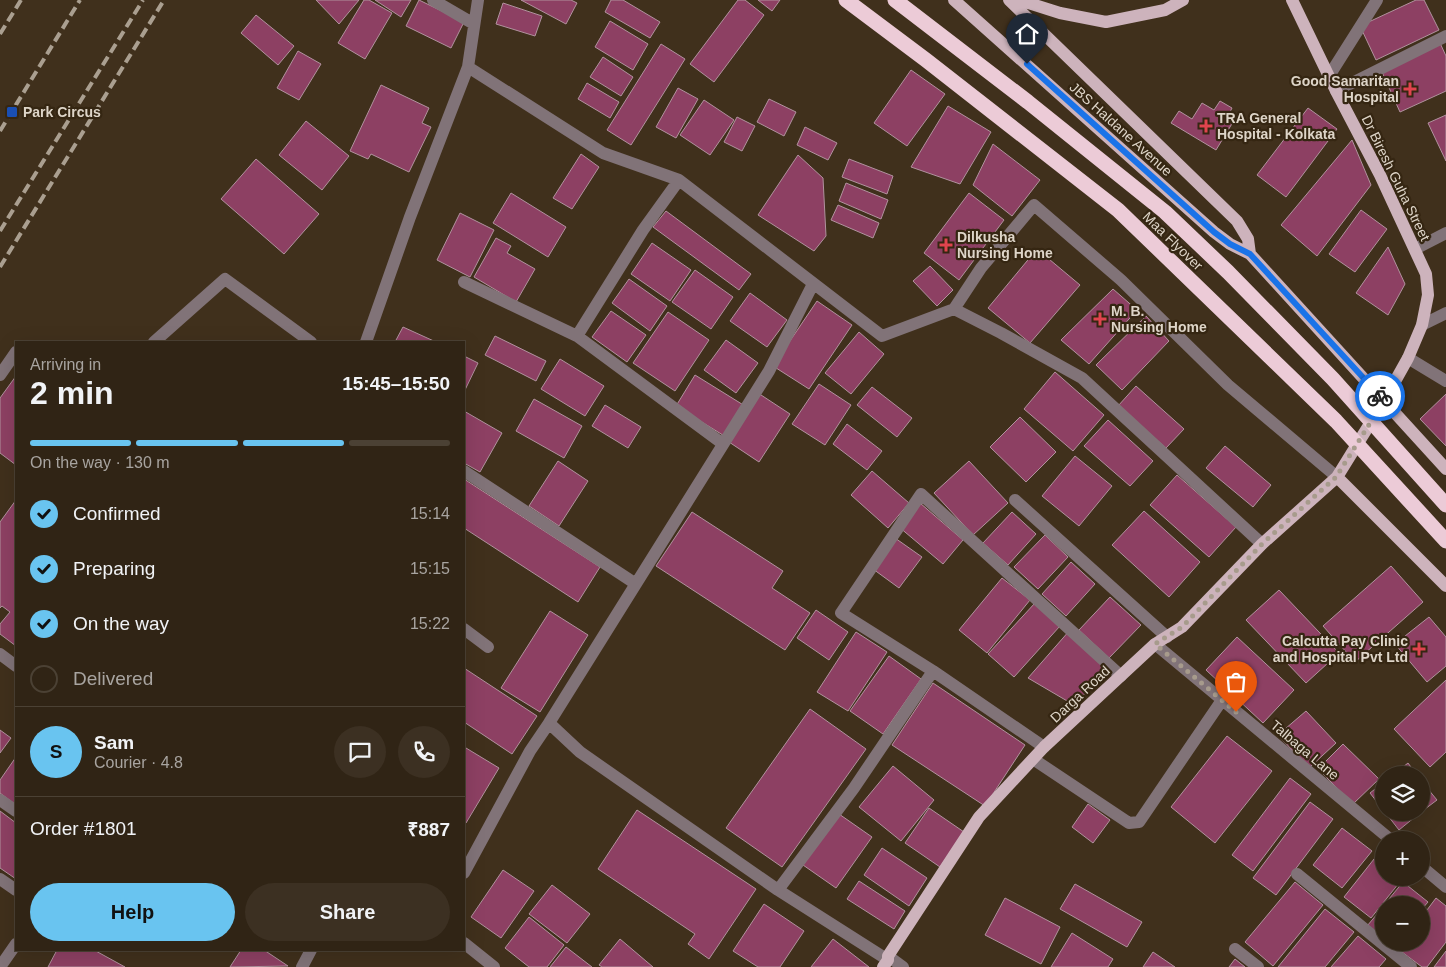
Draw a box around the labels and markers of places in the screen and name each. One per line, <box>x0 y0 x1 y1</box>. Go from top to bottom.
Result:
pin <box>1006 13 1048 64</box>
place label: Good Samaritan Hospital <box>1291 73 1399 105</box>
marker: Good Samaritan Hospital <box>1403 82 1417 96</box>
place label: Park Circus <box>23 104 101 120</box>
marker: Park Circus <box>5 105 19 119</box>
place label: TRA General Hospital - Kolkata <box>1217 110 1335 142</box>
marker: TRA General Hospital - Kolkata <box>1199 119 1213 133</box>
place label: Dilkusha Nursing Home <box>957 229 1053 261</box>
marker: Dilkusha Nursing Home <box>939 238 953 252</box>
place label: M. B. Nursing Home <box>1111 303 1207 335</box>
marker: M. B. Nursing Home <box>1093 312 1107 326</box>
place label: Calcutta Pay Clinic and Hospital Pvt Ltd <box>1273 633 1408 665</box>
marker: Calcutta Pay Clinic and Hospital Pvt Ltd <box>1412 642 1426 656</box>
pin <box>1215 661 1257 712</box>

